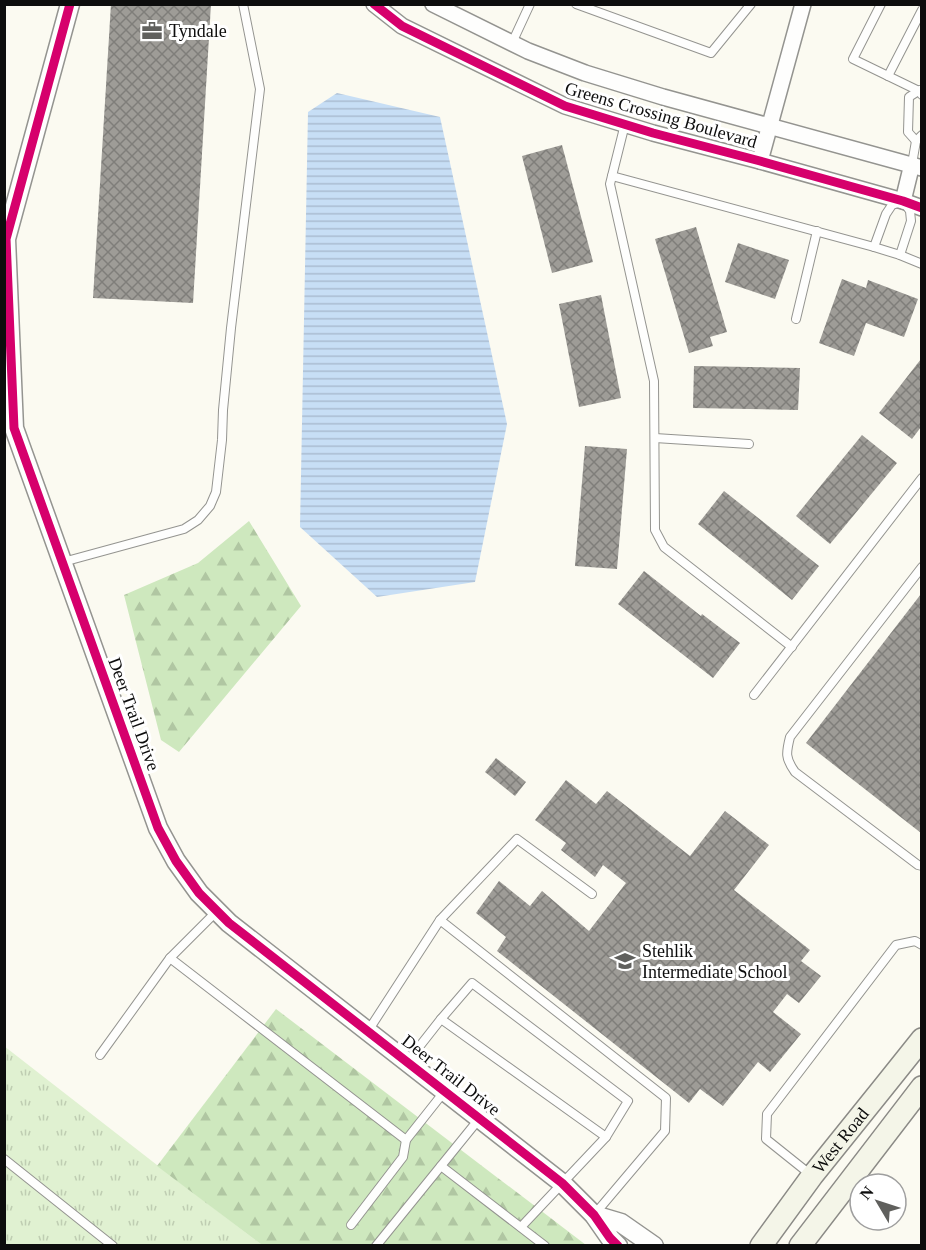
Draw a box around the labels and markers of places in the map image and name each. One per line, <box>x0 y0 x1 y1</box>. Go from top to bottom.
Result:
office icon: Tyndale <box>140 19 164 43</box>
place label: Tyndale <box>169 21 227 41</box>
place label: Stehlik Intermediate School <box>642 941 787 982</box>
school or university icon: Stehlik Intermediate School <box>613 949 637 973</box>

